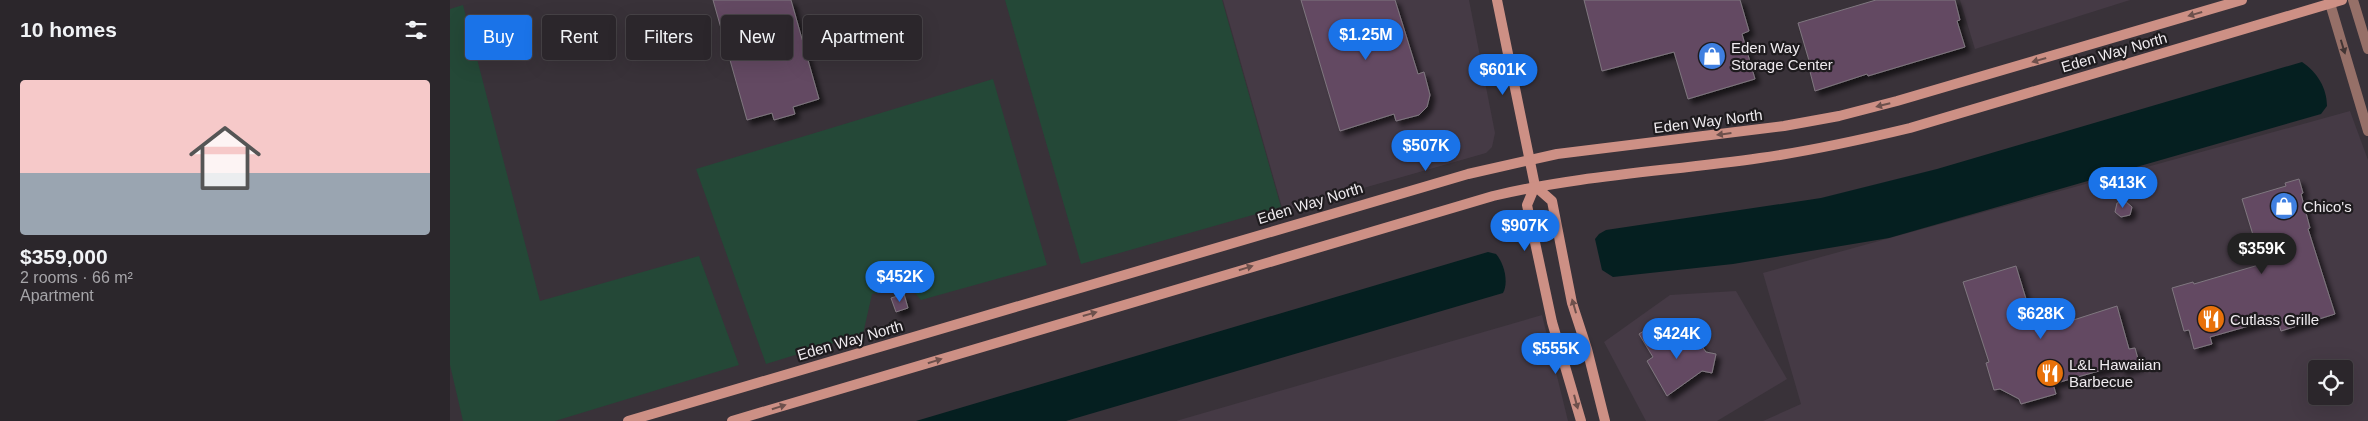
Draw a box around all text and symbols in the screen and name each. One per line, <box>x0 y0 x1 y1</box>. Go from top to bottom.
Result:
one-way arrow <box>2188 10 2203 18</box>
chip: Buy <box>465 15 532 60</box>
chip: Rent <box>542 15 616 60</box>
chip: Filters <box>626 15 711 60</box>
chip: New <box>721 15 793 60</box>
chip: Apartment <box>803 15 922 60</box>
icon: filters <box>402 16 430 44</box>
text: 10 homes <box>20 18 117 41</box>
pin: $1.25M <box>1325 18 1407 61</box>
text: $1.25M <box>1339 26 1393 43</box>
street label: Eden Way North <box>2059 29 2169 75</box>
place label: Eden Way Storage Center <box>1731 39 1833 73</box>
one-way arrow <box>2339 39 2347 54</box>
shop icon: Eden Way Storage Center <box>1697 41 1727 71</box>
pin: $601K <box>1468 54 1538 96</box>
one-way arrow <box>2032 56 2047 64</box>
text: $601K <box>1479 61 1527 78</box>
one-way arrow <box>1876 101 1891 109</box>
street label: Eden Way North <box>1653 106 1763 136</box>
icon: home <box>180 113 270 203</box>
pin: $507K <box>1391 130 1461 172</box>
one-way arrow <box>1715 131 1731 139</box>
text: $507K <box>1402 137 1450 154</box>
pin: $413K <box>2088 166 2158 209</box>
text: $413K <box>2099 174 2147 191</box>
street label: Eden Way North <box>1255 179 1365 227</box>
shop icon: Chico's <box>2269 191 2299 221</box>
place label: Chico's <box>2303 198 2352 215</box>
pin: $907K <box>1490 210 1560 252</box>
text: $907K <box>1501 217 1549 234</box>
pin: $359K <box>2227 232 2297 275</box>
text: $359K <box>2238 240 2286 257</box>
text: $359,000 <box>20 245 108 268</box>
pin: $452K <box>865 260 935 303</box>
one-way arrow <box>1239 263 1254 271</box>
text: $452K <box>876 268 924 285</box>
text: 2 rooms · 66 m² <box>20 269 133 286</box>
text: Apartment <box>20 287 94 304</box>
pin: $628K <box>2006 298 2076 340</box>
one-way arrow <box>1569 299 1577 314</box>
restaurant icon: Cutlass Grille <box>2196 304 2226 334</box>
text: $628K <box>2017 305 2065 322</box>
one-way arrow <box>1083 310 1098 318</box>
place label: Cutlass Grille <box>2230 311 2319 328</box>
street label: Eden Way North <box>795 317 905 363</box>
pin: $424K <box>1642 318 1712 360</box>
text: $424K <box>1653 325 1701 342</box>
pin: $555K <box>1521 332 1591 375</box>
text: $555K <box>1532 340 1580 357</box>
one-way arrow <box>927 356 942 364</box>
place label: L&L Hawaiian Barbecue <box>2069 356 2161 390</box>
restaurant icon: L&L Hawaiian Barbecue <box>2035 358 2065 388</box>
map controls <box>2308 360 2353 405</box>
button: locate <box>2308 360 2353 405</box>
one-way arrow <box>1573 395 1581 410</box>
one-way arrow <box>771 403 786 411</box>

